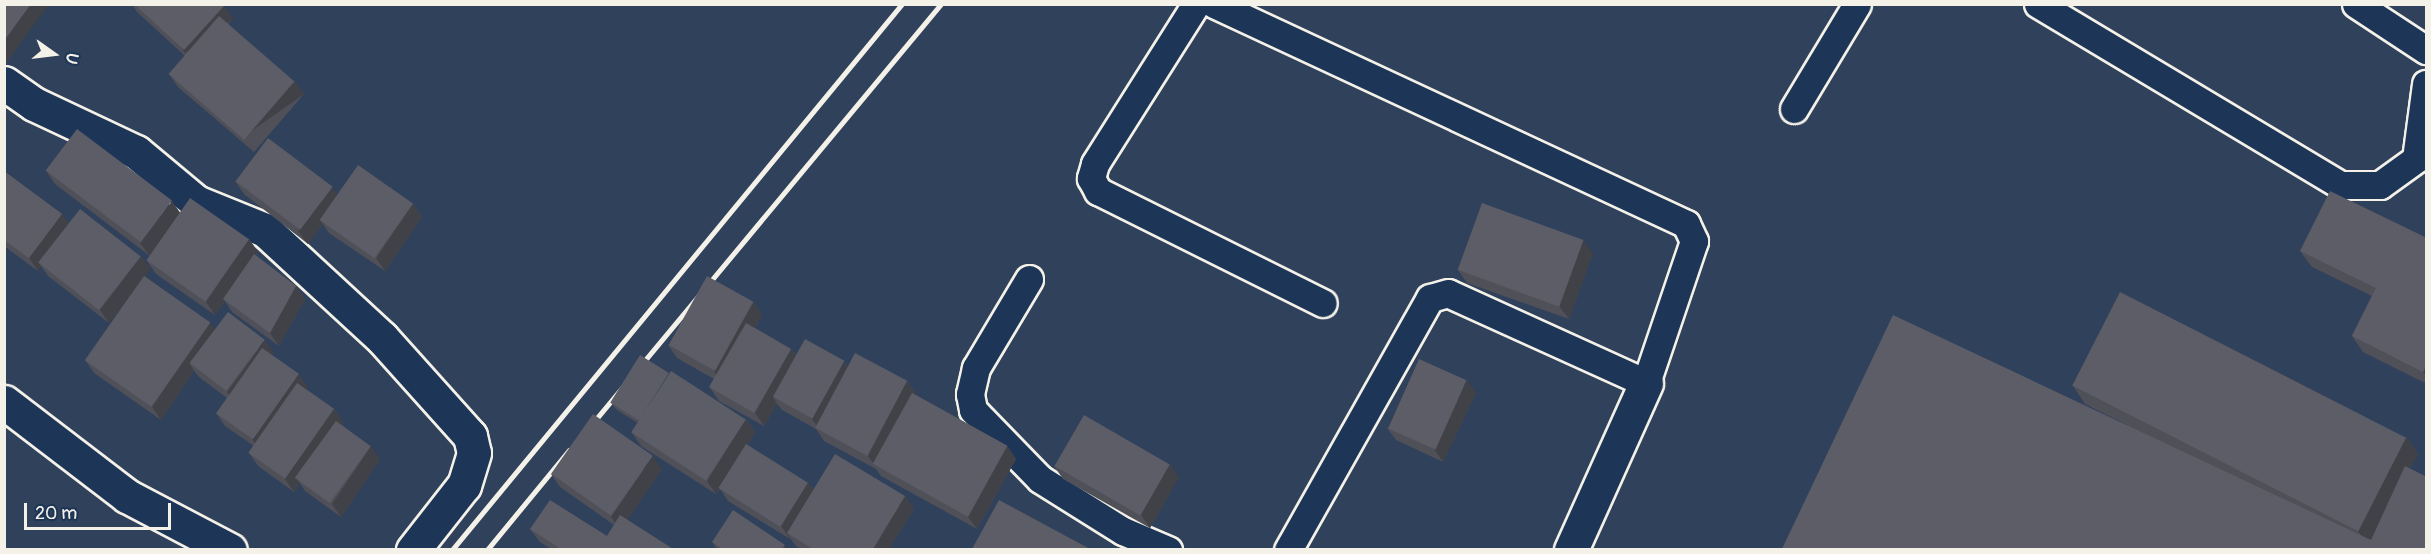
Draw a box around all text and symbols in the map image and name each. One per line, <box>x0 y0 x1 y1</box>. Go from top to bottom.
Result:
north arrow <box>24 24 84 84</box>
text: U <box>60 51 82 66</box>
scale bar <box>27 491 174 529</box>
text: 20 m <box>35 502 77 525</box>

